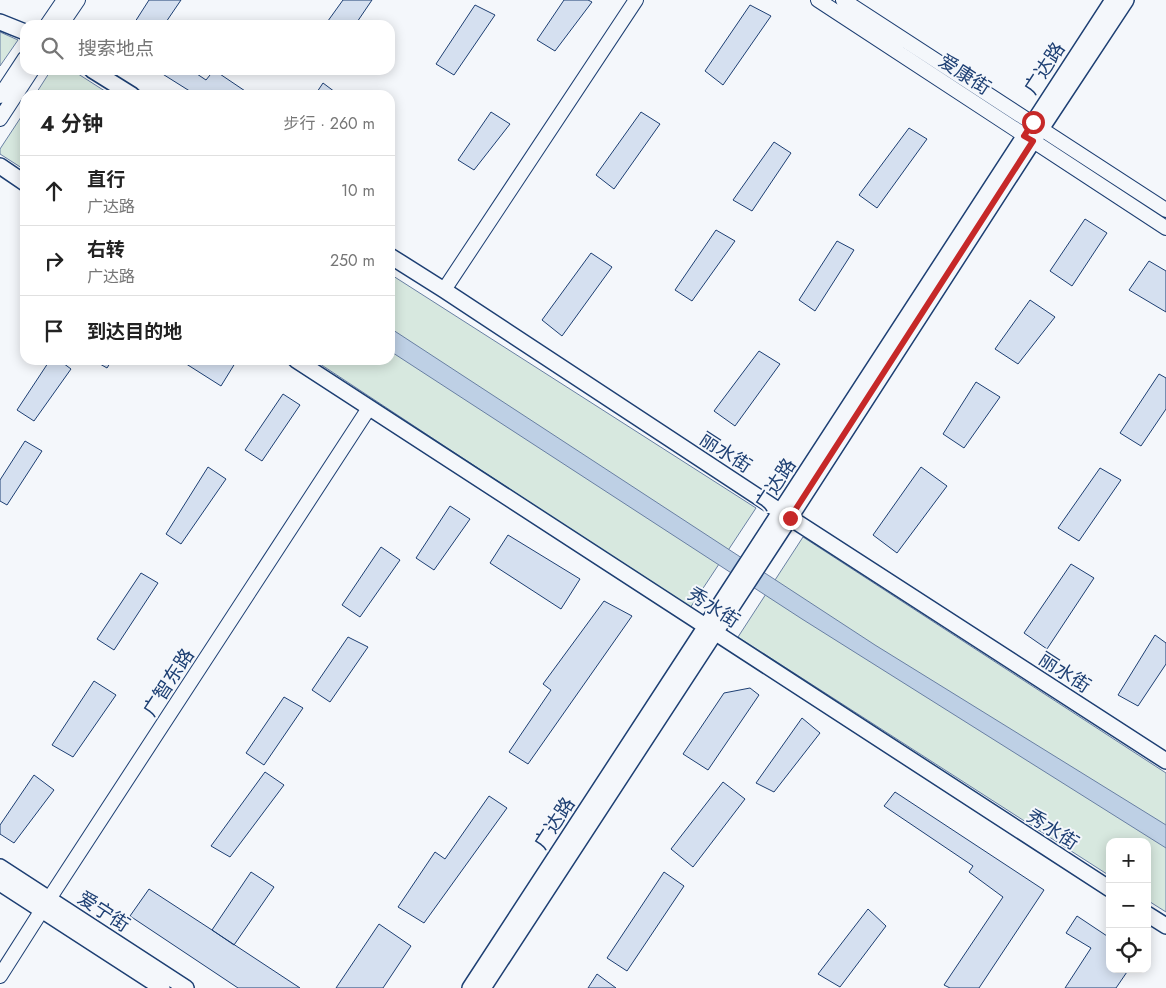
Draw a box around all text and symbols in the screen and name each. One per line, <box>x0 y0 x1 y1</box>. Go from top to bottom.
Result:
search box <box>20 20 395 75</box>
icon: search <box>38 34 66 62</box>
text: 搜索地点 <box>78 35 154 62</box>
street label: 广达路 <box>1018 37 1071 100</box>
street label: 爱康街 <box>933 48 996 101</box>
text: 4 分钟 <box>40 109 103 139</box>
route start <box>1022 111 1045 134</box>
text: 步行 · 260 m <box>283 112 375 135</box>
text: 直行 <box>87 166 125 193</box>
icon: ahead <box>40 177 68 205</box>
text: 10 m <box>341 179 375 202</box>
text: 广达路 <box>87 195 135 218</box>
text: 右转 <box>87 236 125 263</box>
icon: right <box>40 247 68 275</box>
text: 250 m <box>330 249 375 272</box>
text: 广达路 <box>87 265 135 288</box>
icon: arrive <box>40 317 68 345</box>
text: 到达目的地 <box>87 318 182 345</box>
street label: 丽水街 <box>694 426 757 479</box>
street label: 广达路 <box>749 453 802 516</box>
route end <box>779 507 802 530</box>
street label: 秀水街 <box>682 581 745 634</box>
street label: 广智东路 <box>136 643 200 722</box>
street label: 丽水街 <box>1033 646 1096 699</box>
street label: 广达路 <box>528 792 581 855</box>
street label: 秀水街 <box>1021 803 1084 856</box>
map controls <box>1106 838 1151 973</box>
button: + <box>1106 838 1151 883</box>
button: − <box>1106 883 1151 928</box>
street label: 爱宁街 <box>72 885 135 938</box>
button: locate <box>1106 928 1151 973</box>

